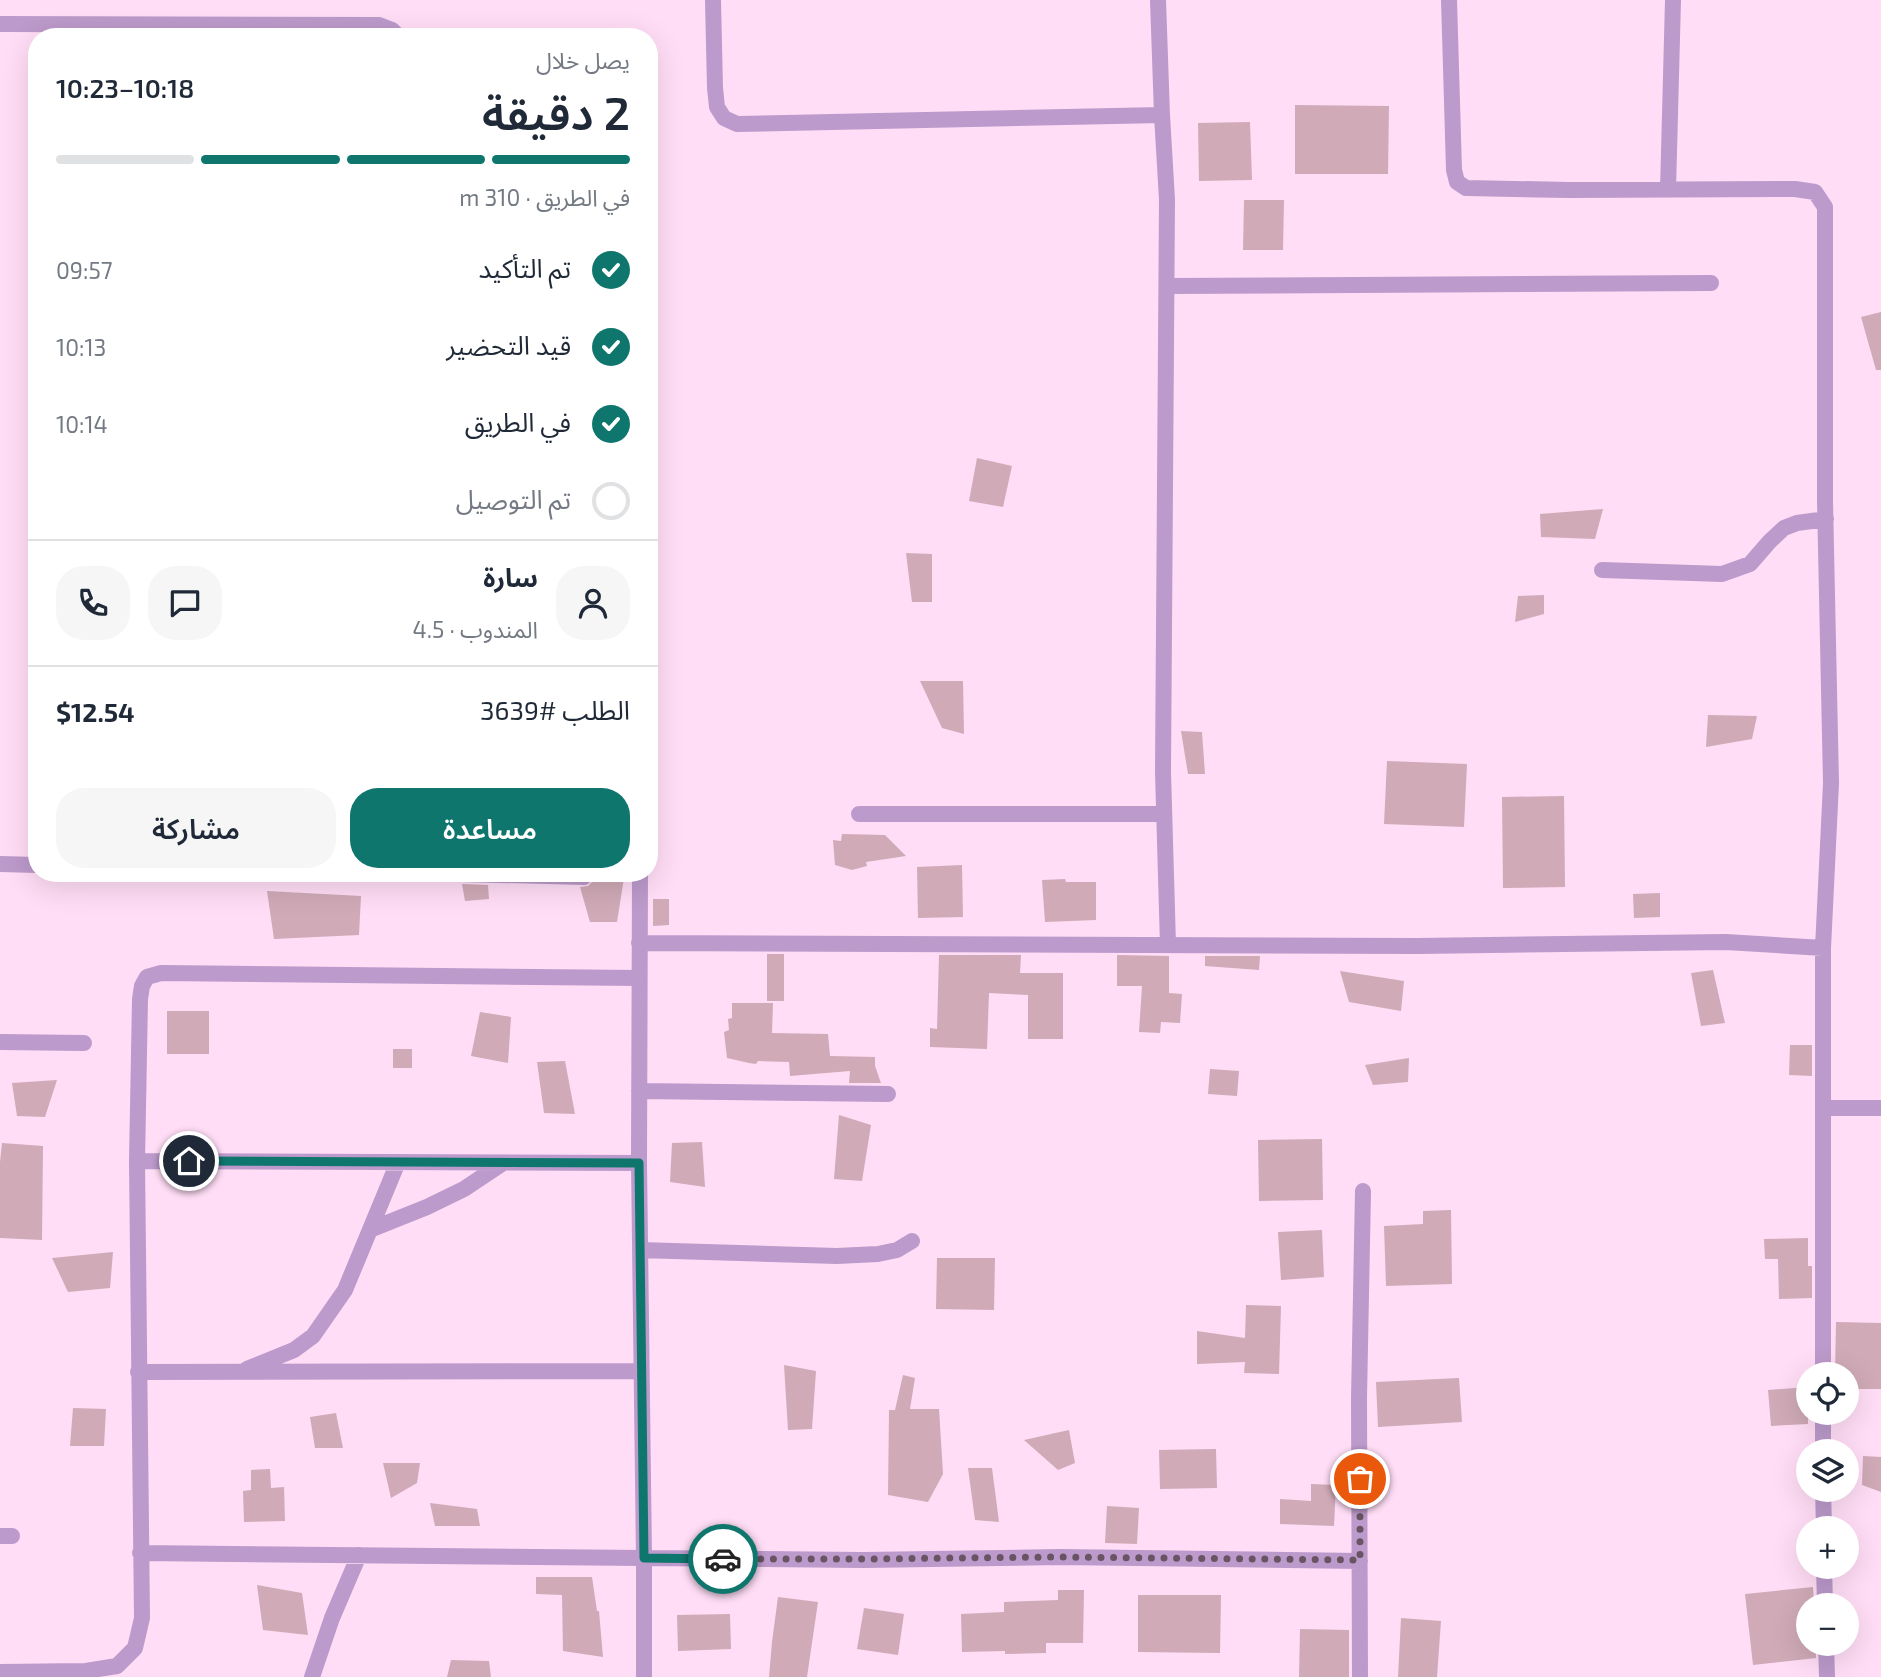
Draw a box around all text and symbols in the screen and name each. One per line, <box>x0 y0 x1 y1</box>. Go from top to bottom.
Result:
text: يصل خلال <box>536 46 630 74</box>
text: 10:18–10:23 <box>56 72 194 103</box>
text: 2 دقيقة <box>482 84 630 139</box>
text: في الطريق · 310 m <box>459 183 630 211</box>
icon: check <box>592 251 630 289</box>
text: تم التأكيد <box>478 252 571 283</box>
text: 09:57 <box>56 256 113 284</box>
icon: check <box>592 328 630 366</box>
text: قيد التحضير <box>446 329 571 360</box>
text: 10:13 <box>56 333 106 361</box>
icon: check <box>592 405 630 443</box>
text: في الطريق <box>465 406 571 437</box>
text: 10:14 <box>56 410 108 438</box>
text: تم التوصيل <box>456 483 571 514</box>
text: سارة <box>483 561 538 592</box>
button: phone <box>56 566 130 640</box>
button: chat <box>148 566 222 640</box>
button: person <box>556 566 630 640</box>
text: المندوب · 4.5 <box>413 615 538 643</box>
text: الطلب #3639 <box>480 694 630 725</box>
text: $12.54 <box>56 696 135 727</box>
button: مشاركة <box>56 788 336 868</box>
button: مساعدة <box>350 788 630 868</box>
pin <box>159 1131 219 1191</box>
icon: home <box>170 1142 208 1180</box>
map controls <box>1796 1362 1859 1656</box>
button: locate <box>1796 1362 1859 1425</box>
button: layers <box>1796 1439 1859 1502</box>
pin <box>1330 1449 1390 1509</box>
icon: bag <box>1341 1460 1379 1498</box>
button: + <box>1796 1516 1859 1579</box>
courier <box>688 1524 758 1594</box>
icon: car <box>704 1540 742 1578</box>
button: − <box>1796 1593 1859 1656</box>

